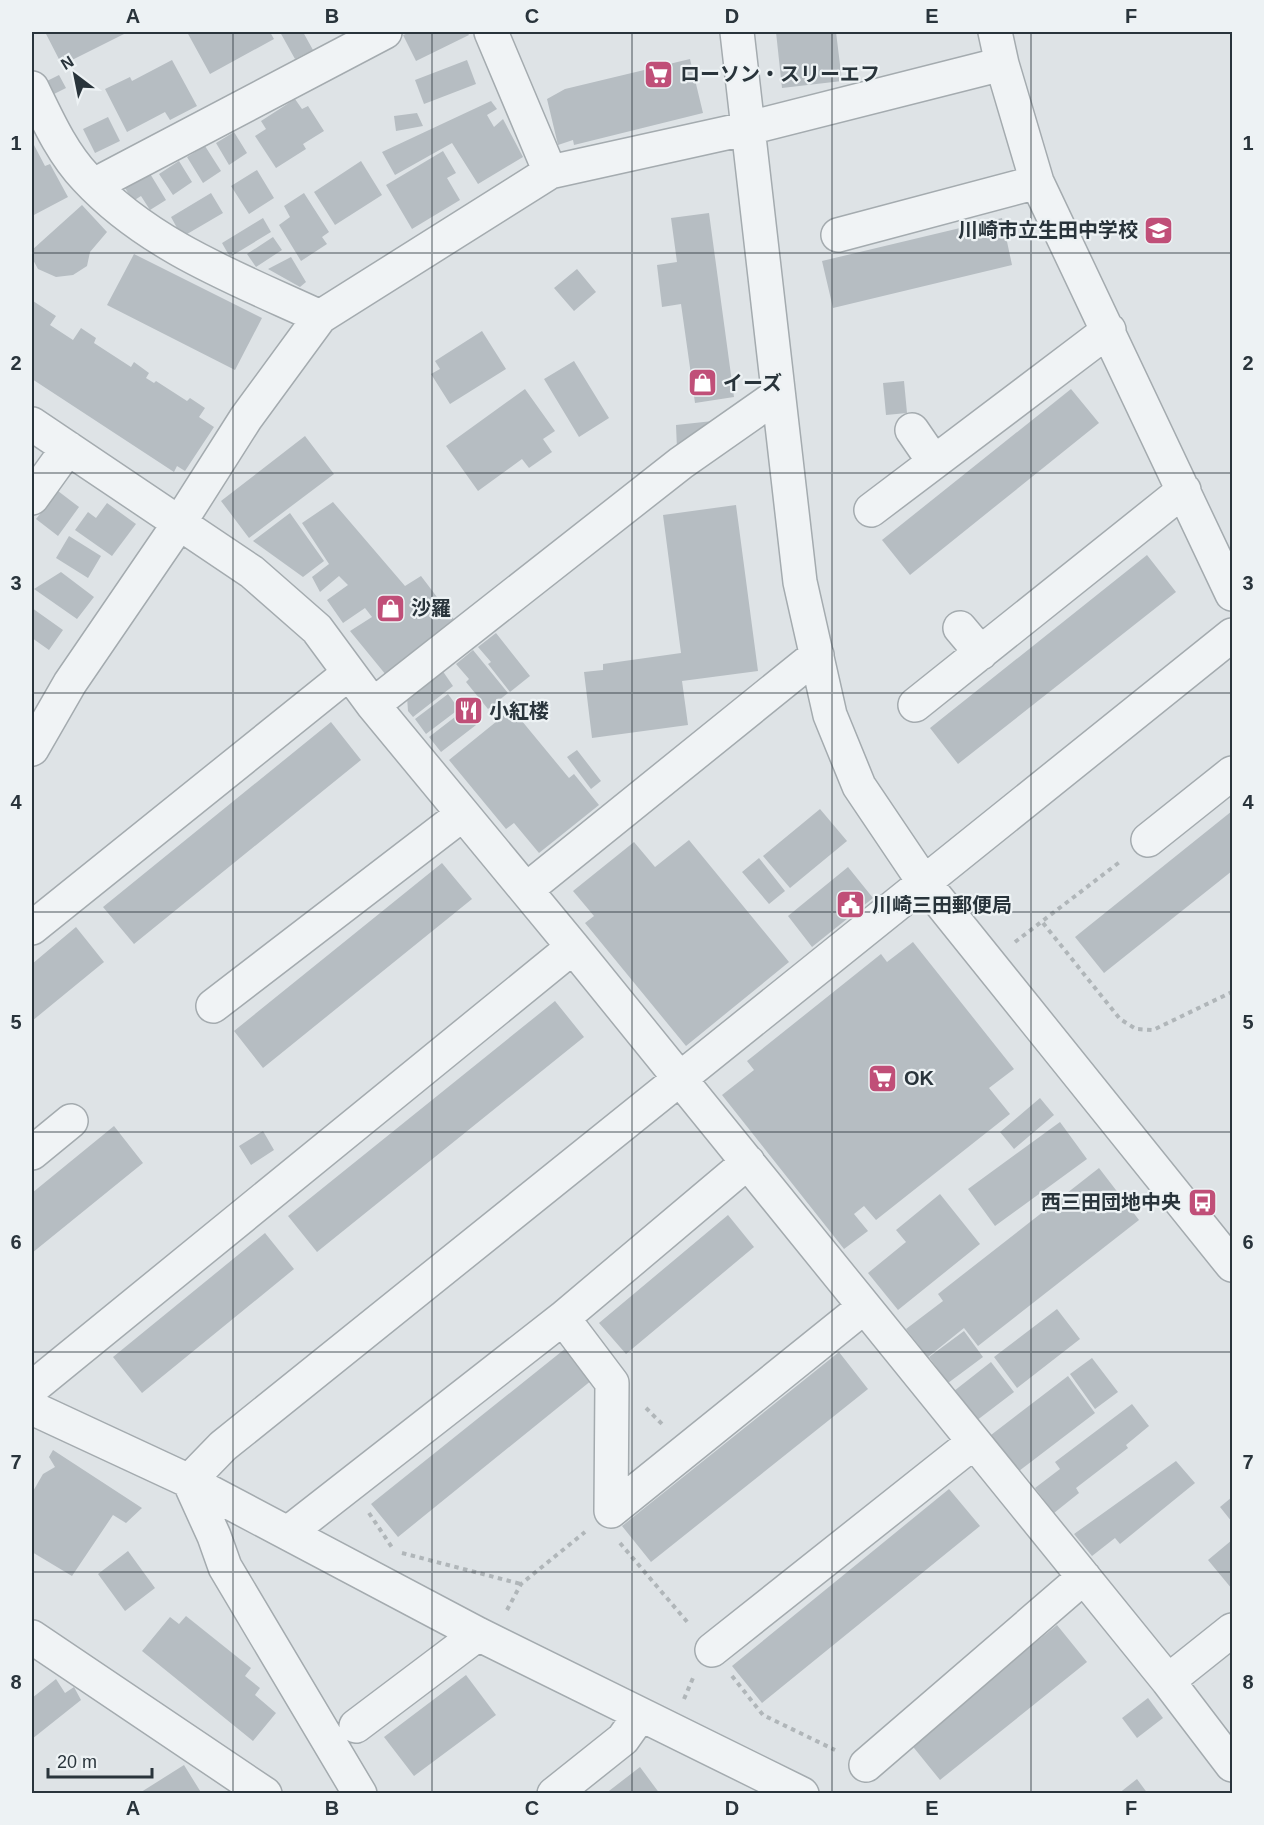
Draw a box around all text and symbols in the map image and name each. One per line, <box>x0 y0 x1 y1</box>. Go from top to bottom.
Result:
text: A <box>126 5 140 27</box>
text: B <box>325 5 339 27</box>
text: C <box>525 5 539 27</box>
text: D <box>725 5 739 27</box>
text: E <box>925 5 939 27</box>
text: F <box>1125 5 1137 27</box>
north arrow <box>45 45 105 105</box>
text: N <box>58 52 77 73</box>
supermarket icon: ローソン・スリーエフ <box>643 58 675 90</box>
place label: ローソン・スリーエフ <box>680 63 880 85</box>
text: 1 <box>10 132 22 154</box>
text: 1 <box>1242 132 1254 154</box>
school or university icon: 川崎市立生田中学校 <box>1143 214 1175 246</box>
place label: 川崎市立生田中学校 <box>958 219 1138 241</box>
text: 2 <box>10 352 22 374</box>
text: 2 <box>1242 352 1254 374</box>
shop icon: イーズ <box>686 367 718 399</box>
place label: イーズ <box>723 372 782 394</box>
text: 3 <box>10 572 22 594</box>
text: 3 <box>1242 572 1254 594</box>
shop icon: 沙羅 <box>374 592 406 624</box>
place label: 沙羅 <box>411 597 451 619</box>
restaurant icon: 小紅楼 <box>452 695 484 727</box>
place label: 小紅楼 <box>489 700 549 722</box>
text: 4 <box>10 791 22 813</box>
text: 4 <box>1242 791 1254 813</box>
public building icon: 川崎三田郵便局 <box>835 889 867 921</box>
place label: 川崎三田郵便局 <box>872 894 1012 916</box>
text: 5 <box>10 1011 22 1033</box>
text: 5 <box>1242 1011 1254 1033</box>
supermarket icon: OK <box>867 1062 899 1094</box>
place label: OK <box>904 1067 935 1089</box>
bus stop icon: 西三田団地中央 <box>1186 1186 1218 1218</box>
place label: 西三田団地中央 <box>1041 1191 1181 1213</box>
text: 6 <box>10 1231 22 1253</box>
text: 6 <box>1242 1231 1254 1253</box>
text: 7 <box>10 1451 22 1473</box>
text: 7 <box>1242 1451 1254 1473</box>
text: 8 <box>10 1671 22 1693</box>
text: 8 <box>1242 1671 1254 1693</box>
scale bar <box>48 1741 152 1779</box>
text: 20 m <box>57 1752 97 1772</box>
text: A <box>126 1797 140 1819</box>
text: B <box>325 1797 339 1819</box>
text: C <box>525 1797 539 1819</box>
text: D <box>725 1797 739 1819</box>
text: E <box>925 1797 939 1819</box>
text: F <box>1125 1797 1137 1819</box>

